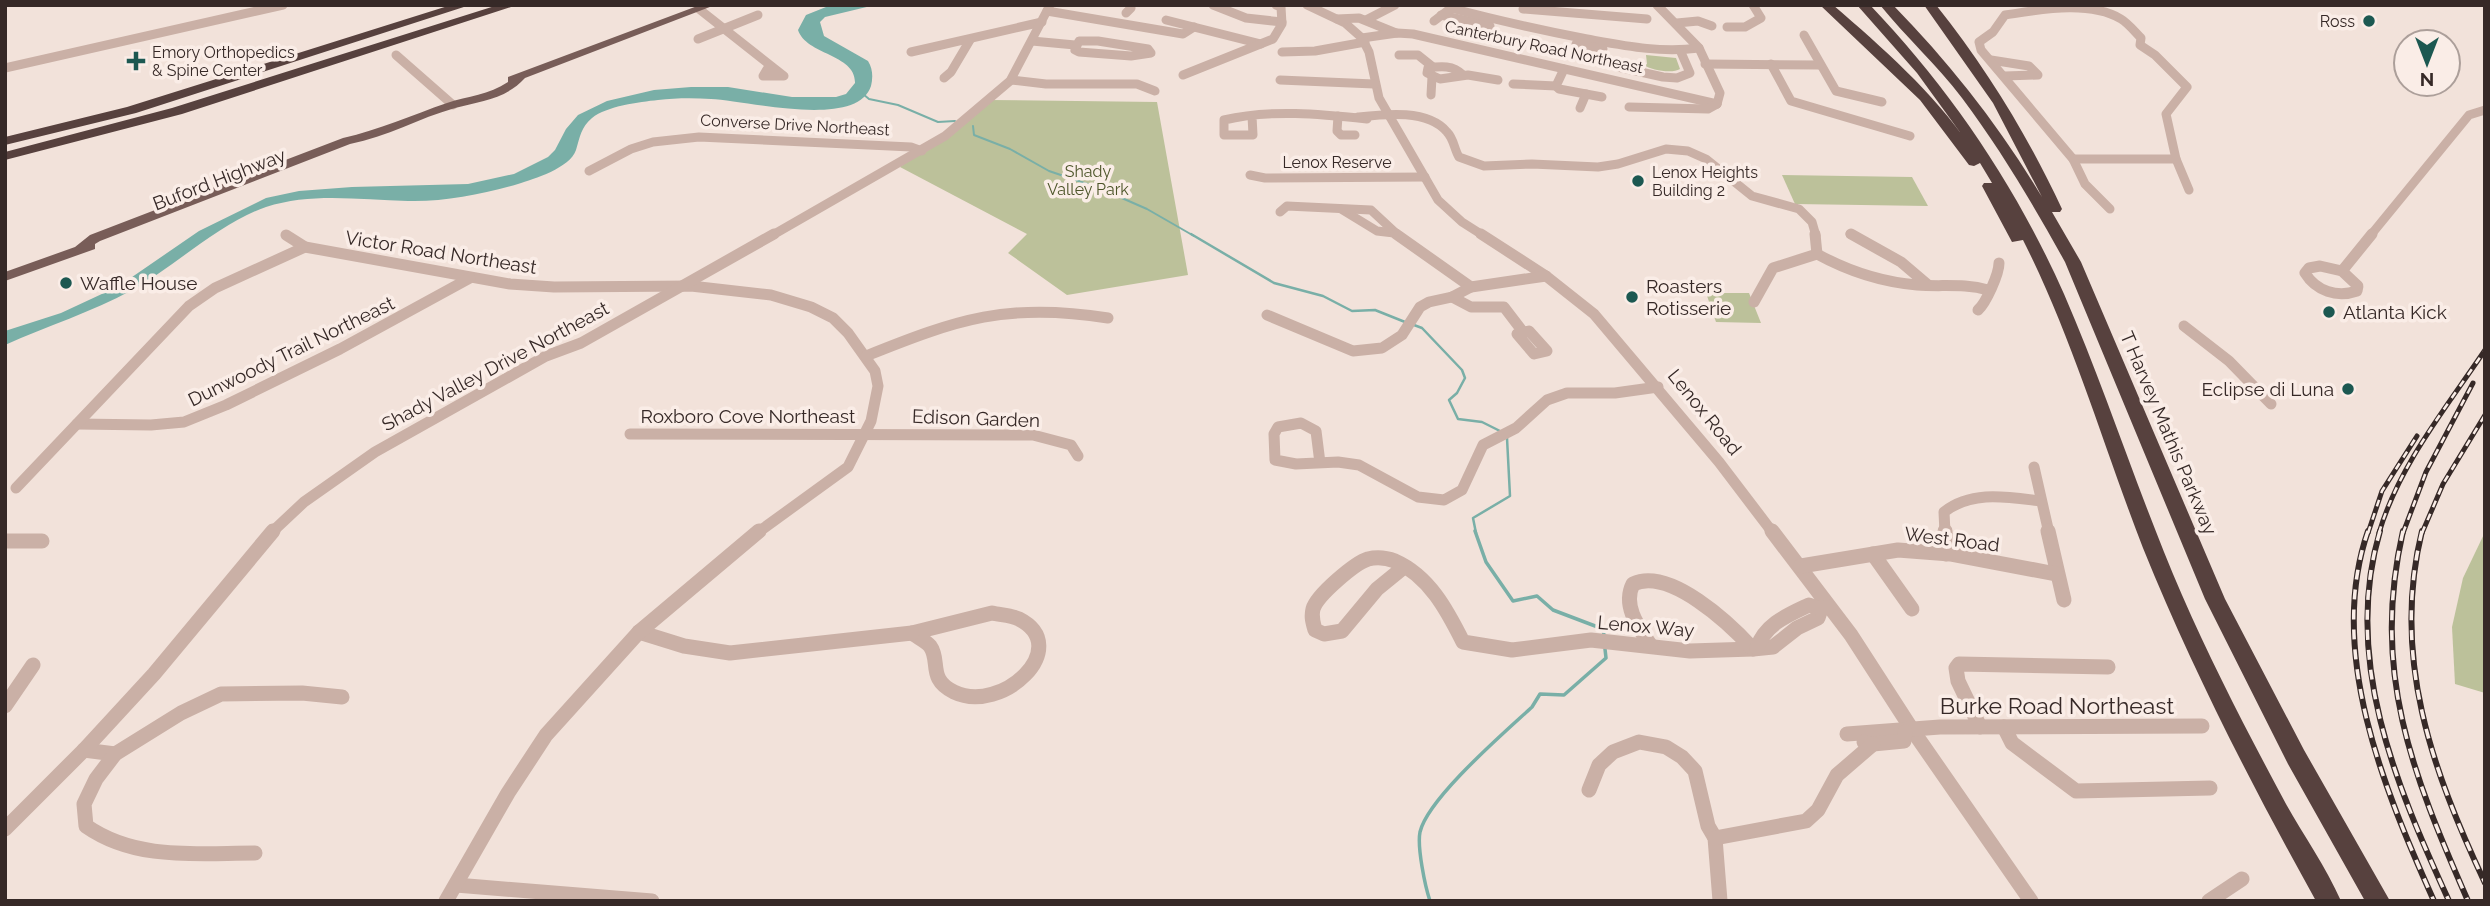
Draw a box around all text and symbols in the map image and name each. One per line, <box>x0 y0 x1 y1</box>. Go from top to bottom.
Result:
place label: Ross <box>2320 12 2355 31</box>
marker: Ross <box>2361 13 2377 29</box>
street label: Canterbury Road Northeast <box>1443 17 1645 77</box>
north arrow <box>2392 28 2462 98</box>
place label: Emory Orthopedics & Spine Center <box>152 43 295 80</box>
marker: Emory Orthopedics & Spine Center <box>126 51 146 71</box>
text: N <box>2420 69 2434 91</box>
street label: Converse Drive Northeast <box>700 111 891 139</box>
street label: Buford Highway <box>149 144 289 214</box>
street label: Lenox Reserve <box>1282 153 1392 172</box>
park label: Shady Valley Park <box>1047 162 1129 199</box>
place label: Lenox Heights Building 2 <box>1652 163 1758 200</box>
marker: Lenox Heights Building 2 <box>1630 173 1646 189</box>
street label: Victor Road Northeast <box>344 226 539 278</box>
place label: Waffle House <box>80 272 197 294</box>
marker: Waffle House <box>58 275 74 291</box>
place label: Roasters Rotisserie <box>1646 275 1731 319</box>
marker: Roasters Rotisserie <box>1624 289 1640 305</box>
street label: Dunwoody Trail Northeast <box>184 291 398 411</box>
street label: Shady Valley Drive Northeast <box>378 296 613 435</box>
place label: Atlanta Kick <box>2343 301 2447 323</box>
marker: Atlanta Kick <box>2321 304 2337 320</box>
street label: T Harvey Mathis Parkway <box>2116 328 2222 538</box>
street label: Lenox Road <box>1664 365 1746 459</box>
place label: Eclipse di Luna <box>2202 378 2334 400</box>
marker: Eclipse di Luna <box>2340 381 2356 397</box>
street label: Roxboro Cove Northeast <box>641 405 856 427</box>
street label: Edison Garden <box>912 405 1040 431</box>
street label: West Road <box>1903 522 2001 556</box>
street label: Lenox Way <box>1597 611 1695 641</box>
street label: Burke Road Northeast <box>1940 692 2174 719</box>

